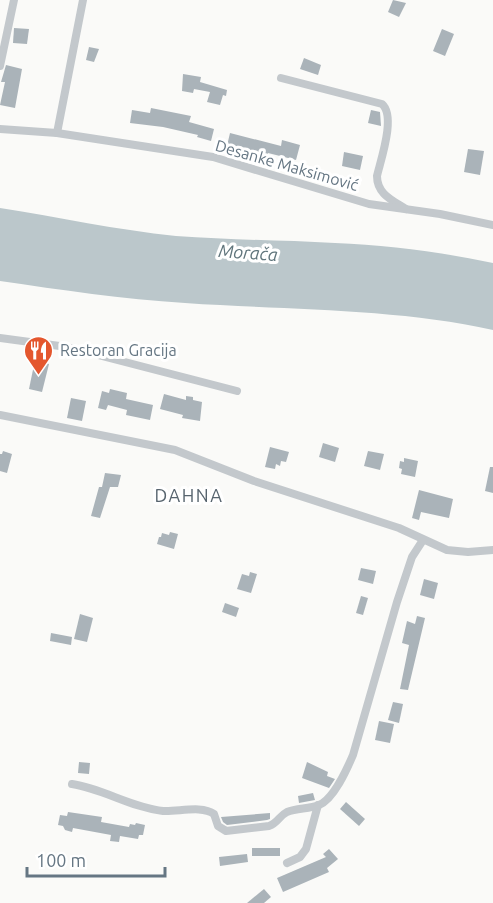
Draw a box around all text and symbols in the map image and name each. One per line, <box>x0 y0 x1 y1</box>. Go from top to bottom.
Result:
street label: Desanke Maksimović <box>213 136 361 194</box>
water label: Morača <box>218 240 279 264</box>
restaurant icon: Restoran Gracija <box>23 334 55 376</box>
place label: Restoran Gracija <box>60 341 177 359</box>
district label: DAHNA <box>155 485 223 505</box>
scale bar <box>27 840 165 878</box>
text: 100 m <box>36 850 86 870</box>

